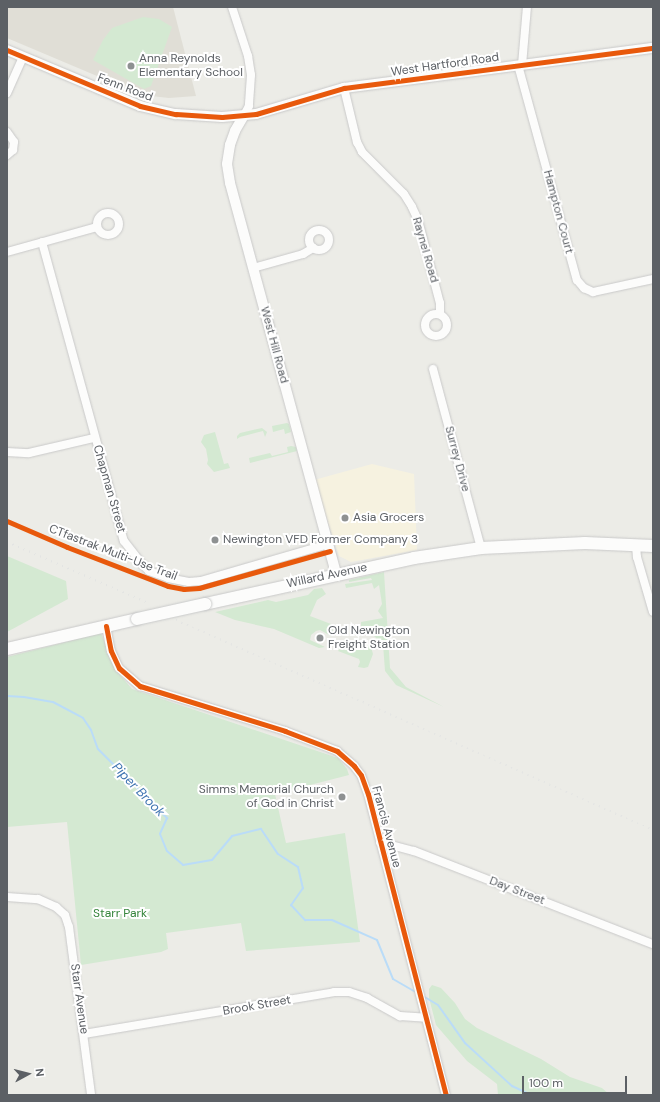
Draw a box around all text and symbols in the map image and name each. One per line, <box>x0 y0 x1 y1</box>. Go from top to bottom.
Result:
street label: West Hartford Road <box>390 50 500 80</box>
place label: Anna Reynolds Elementary School <box>139 52 243 80</box>
marker: Anna Reynolds Elementary School <box>126 61 136 71</box>
street label: Fenn Road <box>95 71 155 105</box>
street label: Hampton Court <box>540 169 576 255</box>
street label: Raynel Road <box>409 216 441 284</box>
street label: West Hill Road <box>257 305 291 385</box>
street label: Surrey Drive <box>441 425 473 493</box>
street label: Chapman Street <box>90 443 128 535</box>
place label: Asia Grocers <box>353 511 424 525</box>
marker: Asia Grocers <box>340 513 350 523</box>
street label: CTfastrak Multi-Use Trail <box>47 522 179 584</box>
place label: Newington VFD Former Company 3 <box>223 533 418 547</box>
marker: Newington VFD Former Company 3 <box>210 535 220 545</box>
street label: Willard Avenue <box>285 560 369 592</box>
place label: Old Newington Freight Station <box>328 624 410 652</box>
marker: Old Newington Freight Station <box>315 633 325 643</box>
water label: Piper Brook <box>108 760 168 820</box>
place label: Simms Memorial Church of God in Christ <box>199 783 334 811</box>
street label: Francis Avenue <box>368 785 404 869</box>
marker: Simms Memorial Church of God in Christ <box>337 792 347 802</box>
street label: Day Street <box>487 874 547 908</box>
park label: Starr Park <box>93 907 147 921</box>
street label: Starr Avenue <box>67 963 91 1035</box>
street label: Brook Street <box>222 993 292 1019</box>
north arrow <box>8 1054 48 1094</box>
text: N <box>32 1068 47 1077</box>
scale bar <box>524 1068 629 1094</box>
text: 100 m <box>529 1075 563 1091</box>

